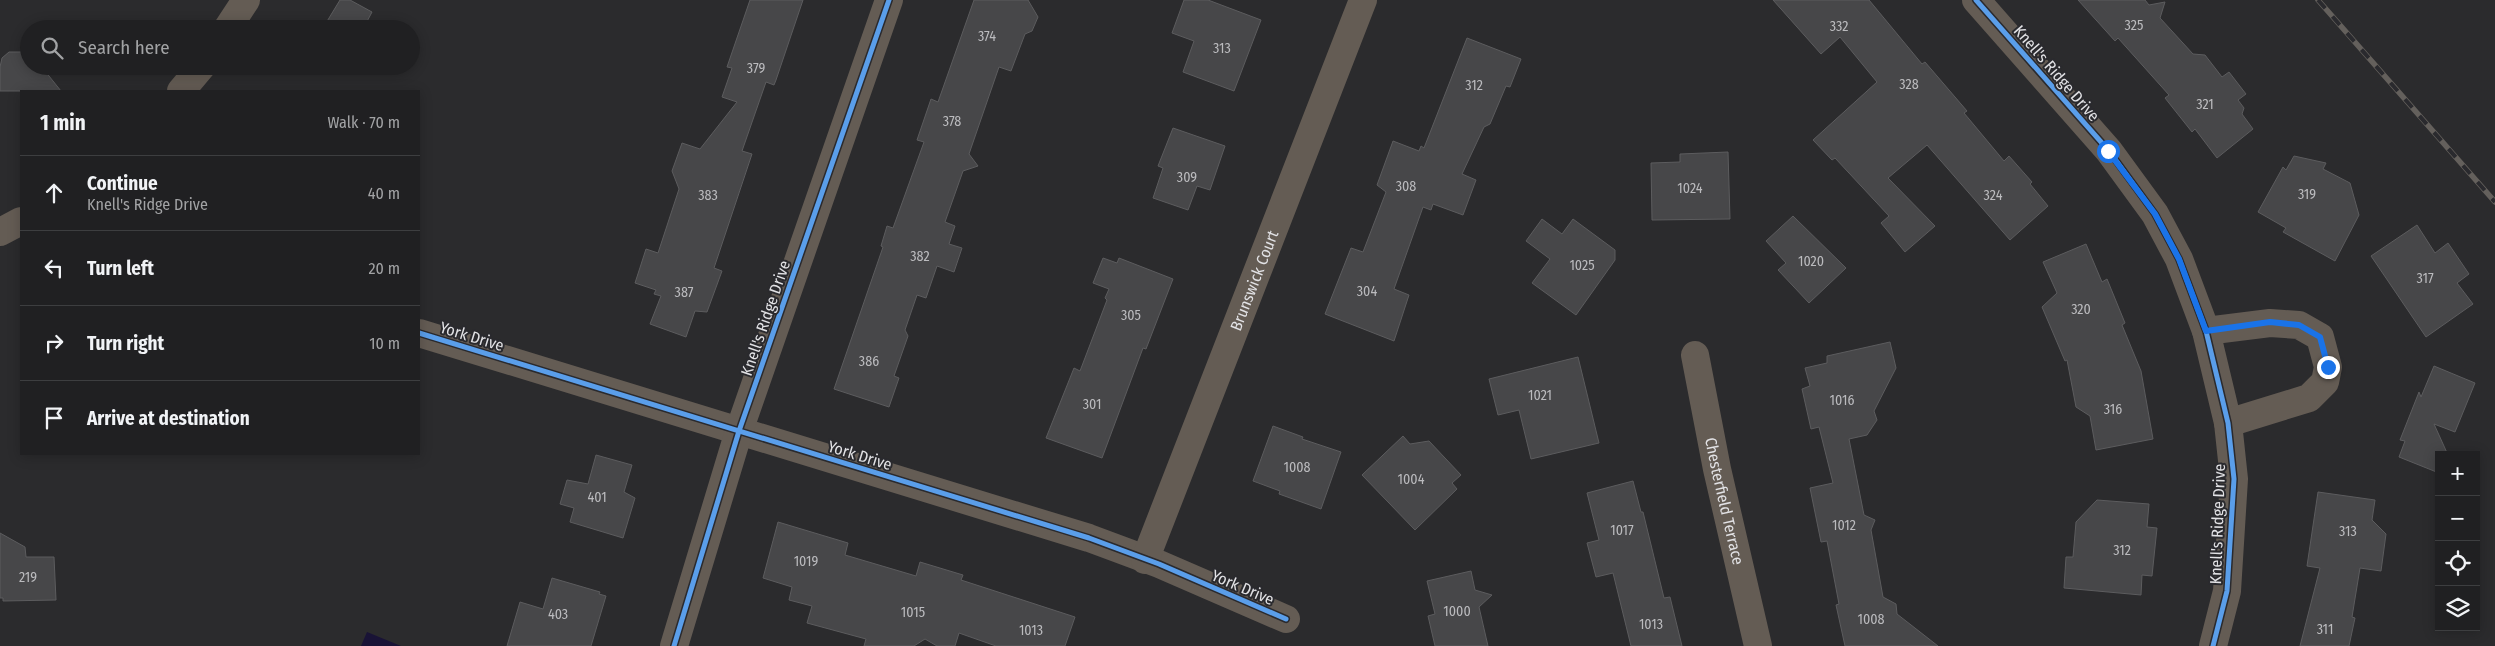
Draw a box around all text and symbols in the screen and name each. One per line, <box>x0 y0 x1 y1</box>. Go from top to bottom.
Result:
house number: 325 <box>2125 17 2143 34</box>
house number: 332 <box>1830 18 1848 35</box>
search box <box>20 20 420 75</box>
street label: Knell's Ridge Drive <box>2010 22 2103 125</box>
house number: 374 <box>978 28 996 45</box>
icon: search <box>38 34 66 62</box>
text: Search here <box>78 36 170 59</box>
house number: 313 <box>1213 40 1231 57</box>
house number: 379 <box>747 60 765 77</box>
house number: 328 <box>1899 76 1919 93</box>
house number: 312 <box>1465 77 1483 94</box>
house number: 321 <box>2196 96 2214 113</box>
text: 1 min <box>40 110 86 136</box>
text: Walk · 70 m <box>328 113 400 132</box>
house number: 378 <box>943 113 961 130</box>
route start <box>2097 140 2120 163</box>
house number: 309 <box>1177 169 1197 186</box>
text: Continue <box>87 172 158 195</box>
house number: 308 <box>1396 178 1416 195</box>
icon: ahead <box>40 179 68 207</box>
house number: 1024 <box>1677 180 1703 197</box>
text: 40 m <box>368 184 400 203</box>
house number: 319 <box>2298 186 2316 203</box>
house number: 383 <box>698 187 718 204</box>
house number: 324 <box>1984 187 2003 204</box>
text: Knell's Ridge Drive <box>87 195 208 214</box>
street label: Brunswick Court <box>1226 227 1283 333</box>
house number: 382 <box>910 248 930 265</box>
house number: 1020 <box>1798 253 1824 270</box>
icon: left <box>40 254 68 282</box>
text: Turn left <box>87 257 154 280</box>
house number: 1025 <box>1569 257 1595 274</box>
street label: Knell's Ridge Drive <box>737 258 794 378</box>
text: 20 m <box>369 259 400 278</box>
house number: 317 <box>2416 270 2434 287</box>
house number: 304 <box>1357 283 1377 300</box>
house number: 387 <box>675 284 694 301</box>
house number: 320 <box>2071 301 2091 318</box>
house number: 305 <box>1121 307 1141 324</box>
street label: York Drive <box>437 318 506 355</box>
icon: right <box>40 329 68 357</box>
text: Turn right <box>87 332 164 355</box>
text: 10 m <box>369 334 400 353</box>
house number: 386 <box>859 353 879 370</box>
route end <box>2317 356 2340 379</box>
house number: 1021 <box>1528 387 1552 404</box>
house number: 1016 <box>1830 392 1854 409</box>
house number: 301 <box>1083 396 1101 413</box>
house number: 316 <box>2104 401 2122 418</box>
icon: arrive <box>40 404 68 432</box>
text: Arrive at destination <box>87 407 250 430</box>
street label: Chesterfield Terrace <box>1701 436 1748 567</box>
street label: York Drive <box>825 437 894 474</box>
map controls <box>2435 451 2480 631</box>
button: + <box>2435 451 2480 496</box>
house number: 1008 <box>1283 459 1311 476</box>
street label: Knell's Ridge Drive <box>2206 463 2229 585</box>
house number: 1004 <box>1398 471 1425 488</box>
house number: 401 <box>587 489 607 506</box>
button: − <box>2435 496 2480 541</box>
house number: 1012 <box>1832 517 1856 534</box>
house number: 1017 <box>1610 522 1634 539</box>
house number: 313 <box>2339 523 2357 540</box>
button: locate <box>2435 541 2480 586</box>
house number: 312 <box>2113 542 2131 559</box>
house number: 1019 <box>794 553 819 570</box>
street label: York Drive <box>1209 566 1277 609</box>
house number: 219 <box>19 569 37 586</box>
button: layers <box>2435 586 2480 631</box>
house number: 1000 <box>1443 603 1471 620</box>
house number: 1015 <box>901 604 925 621</box>
house number: 403 <box>548 606 568 623</box>
house number: 1008 <box>1857 611 1885 628</box>
house number: 1013 <box>1639 616 1663 633</box>
house number: 311 <box>2317 621 2333 638</box>
house number: 1013 <box>1019 622 1043 639</box>

